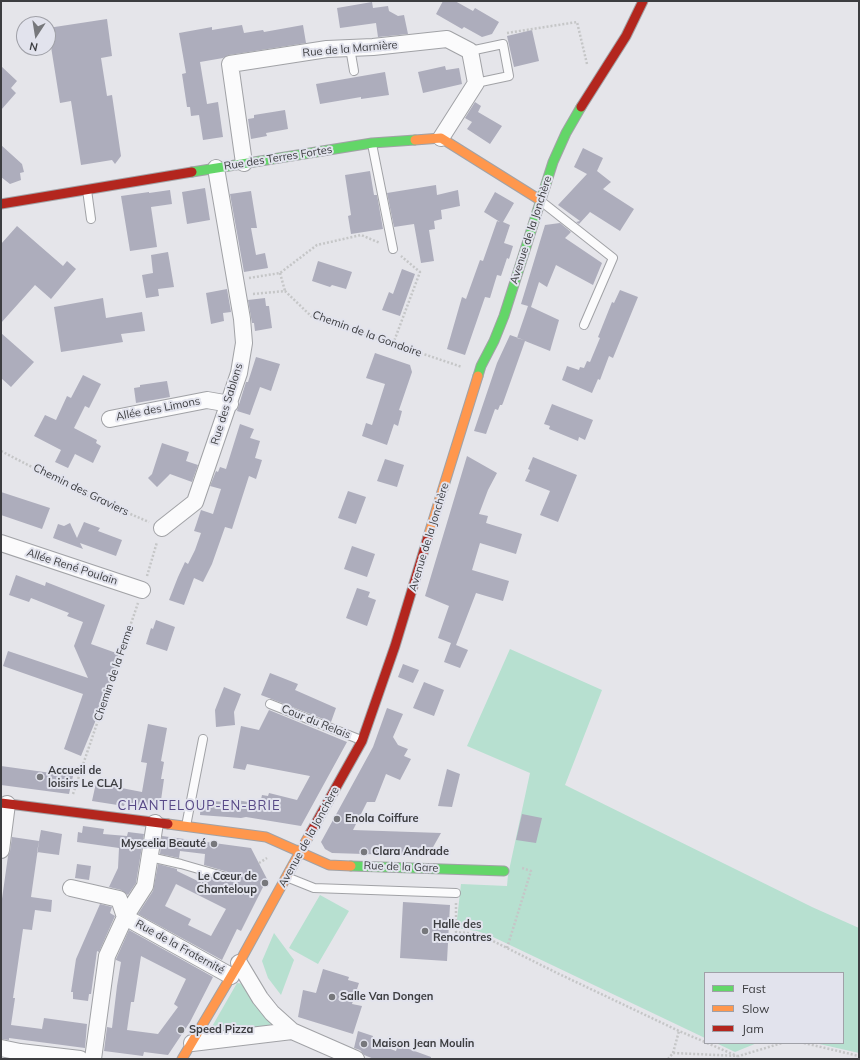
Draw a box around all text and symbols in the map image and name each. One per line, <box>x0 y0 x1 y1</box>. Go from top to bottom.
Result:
north arrow <box>16 16 56 56</box>
street label: Rue de la Marnière <box>302 38 398 60</box>
text: N <box>28 39 39 54</box>
street label: Rue des Terres Fortes <box>223 143 333 173</box>
street label: Avenue de la Jonchère <box>507 174 555 286</box>
street label: Chemin de la Gondoire <box>311 308 423 360</box>
street label: Rue des Sablons <box>208 362 246 446</box>
street label: Allée des Limons <box>115 394 201 424</box>
street label: Chemin des Graviers <box>31 461 131 519</box>
street label: Avenue de la Jonchère <box>406 481 452 593</box>
street label: Allée René Poulain <box>25 546 119 588</box>
street label: Chemin de la Ferme <box>91 623 137 723</box>
street label: Cour du Relais <box>280 702 352 742</box>
place label: Accueil de loisirs Le CLAJ <box>48 764 123 790</box>
marker: Accueil de loisirs Le CLAJ <box>35 772 45 782</box>
street label: Avenue de la Jonchère <box>276 784 342 890</box>
district label: CHANTELOUP-EN-BRIE <box>117 798 281 814</box>
place label: Enola Coiffure <box>345 812 419 826</box>
marker: Enola Coiffure <box>332 814 342 824</box>
place label: Myscelia Beauté <box>121 837 206 851</box>
marker: Myscelia Beauté <box>209 839 219 849</box>
place label: Clara Andrade <box>372 845 449 859</box>
marker: Clara Andrade <box>359 847 369 857</box>
street label: Rue de la Gare <box>363 859 439 875</box>
place label: Le Cœur de Chanteloup <box>196 870 257 896</box>
marker: Le Cœur de Chanteloup <box>260 878 270 888</box>
street label: Rue de la Fraternité <box>133 917 227 977</box>
place label: Halle des Rencontres <box>433 918 492 944</box>
marker: Halle des Rencontres <box>420 926 430 936</box>
legend <box>704 972 844 1044</box>
text: Fast <box>742 981 766 996</box>
place label: Salle Van Dongen <box>340 990 433 1004</box>
marker: Salle Van Dongen <box>327 992 337 1002</box>
text: Slow <box>742 1001 770 1016</box>
text: Jam <box>742 1021 764 1036</box>
place label: Speed Pizza <box>189 1023 253 1037</box>
marker: Speed Pizza <box>176 1025 186 1035</box>
place label: Maison Jean Moulin <box>372 1037 474 1051</box>
marker: Maison Jean Moulin <box>359 1039 369 1049</box>

